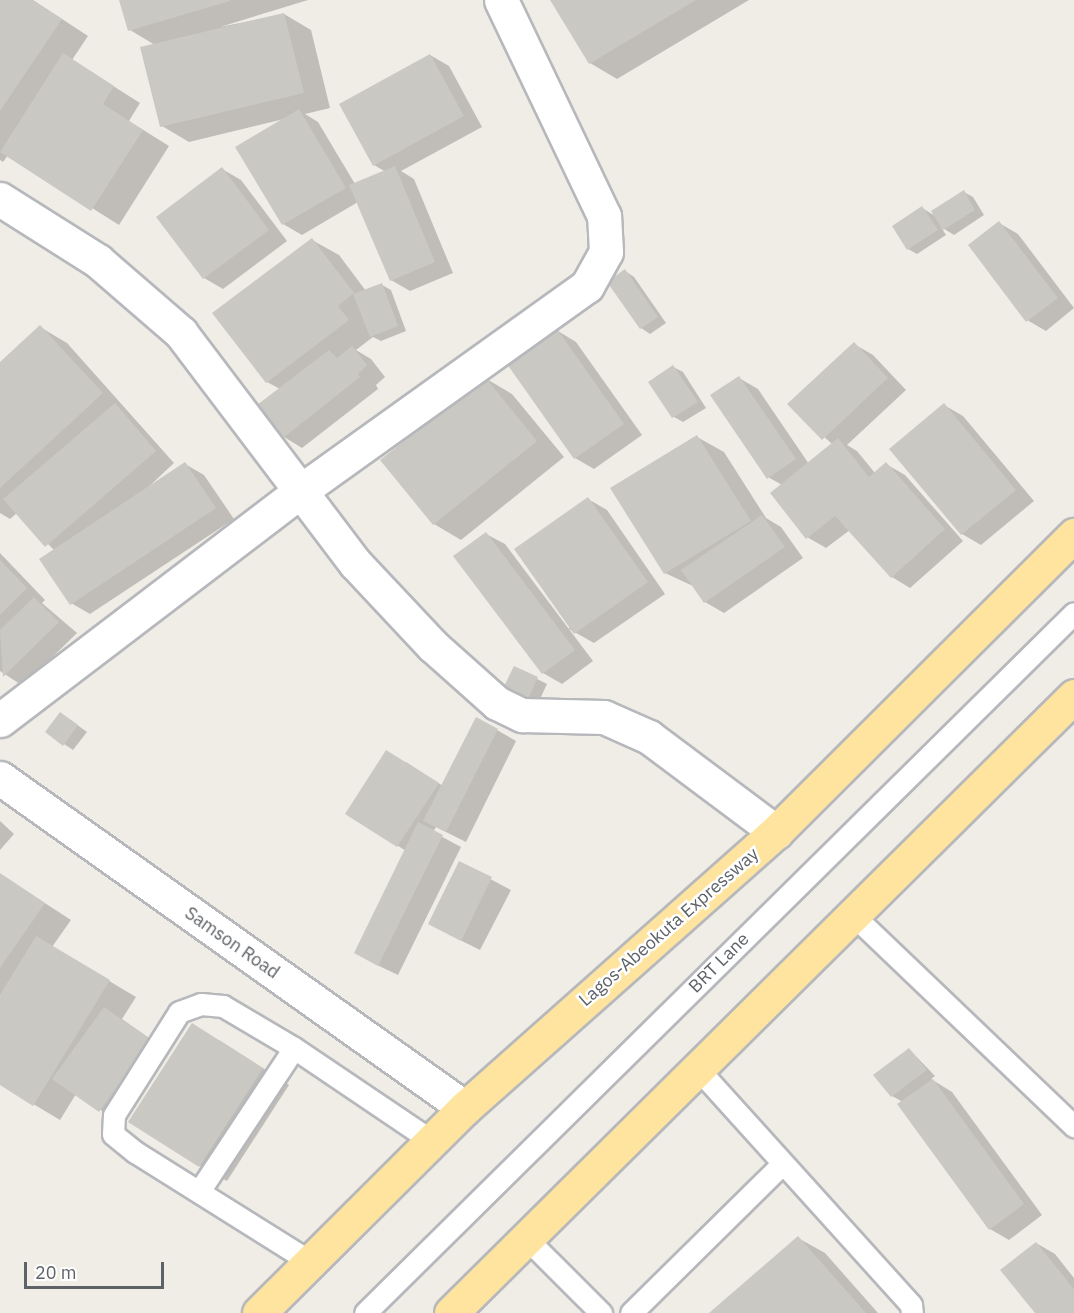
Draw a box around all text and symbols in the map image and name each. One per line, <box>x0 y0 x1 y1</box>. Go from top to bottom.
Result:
street label: Lagos-Abeokuta Expressway <box>575 843 763 1011</box>
street label: Samson Road <box>181 902 283 984</box>
street label: BRT Lane <box>684 928 754 998</box>
scale bar <box>27 1250 166 1288</box>
text: 20 m <box>35 1261 77 1284</box>

